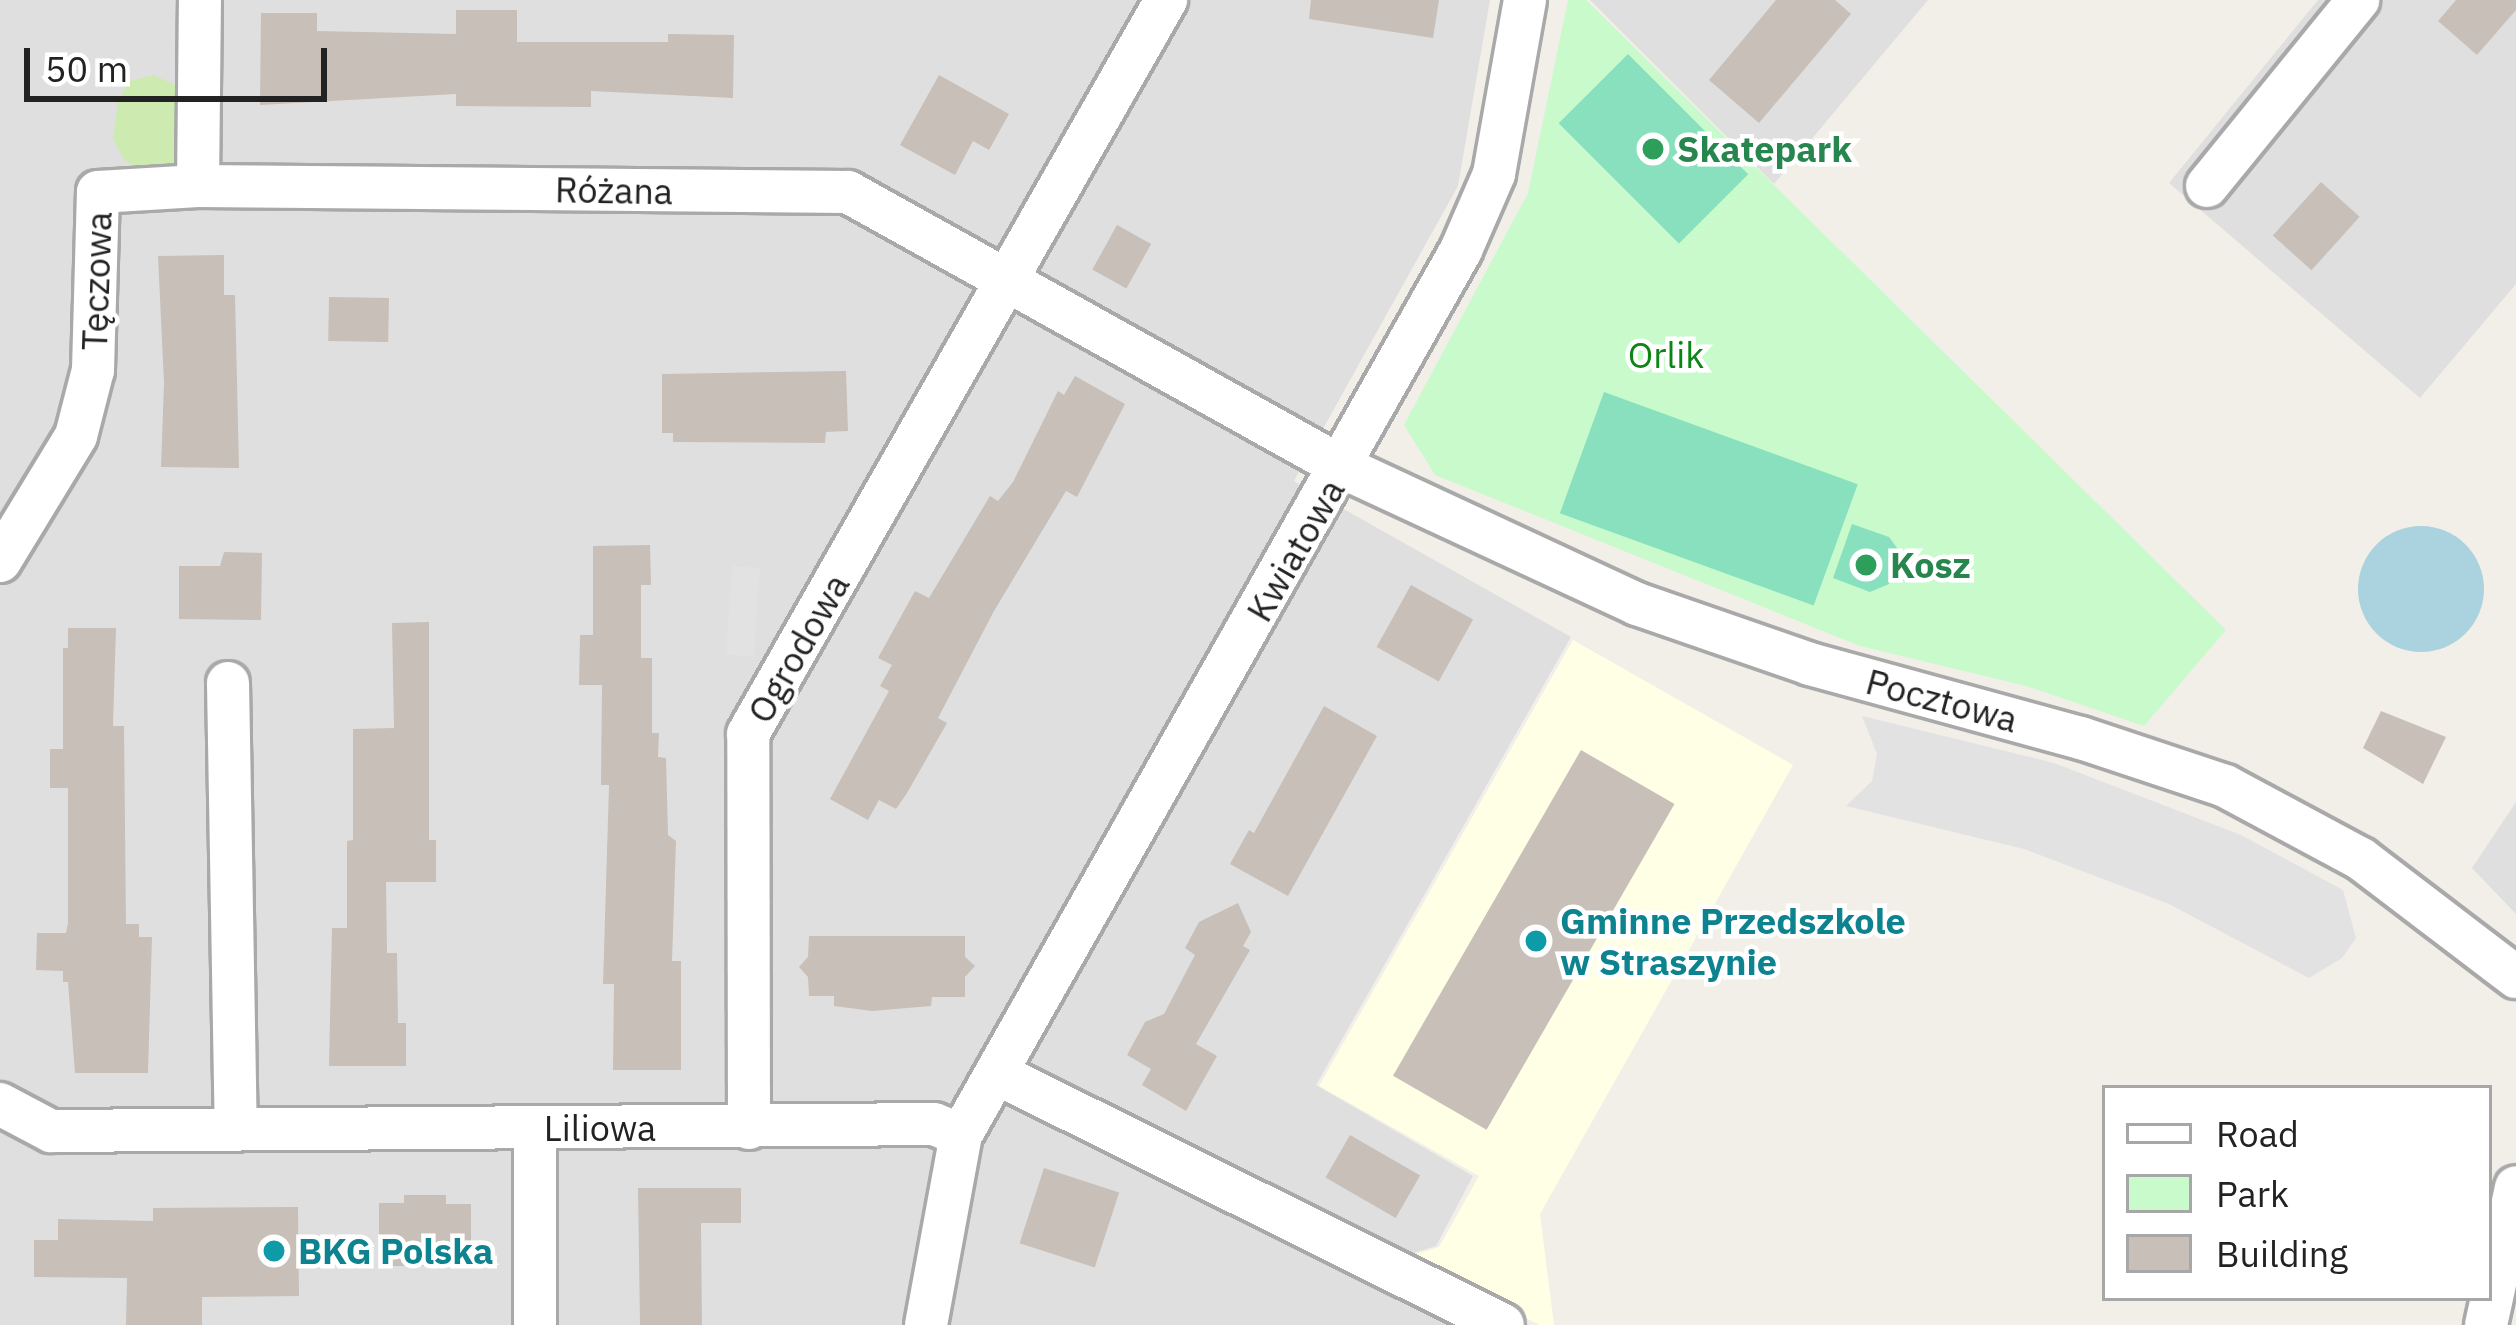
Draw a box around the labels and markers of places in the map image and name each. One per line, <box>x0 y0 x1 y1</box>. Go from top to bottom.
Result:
place label: Skatepark <box>1677 127 1852 171</box>
marker: Skatepark <box>1640 136 1666 162</box>
place label: Kosz <box>1890 543 1971 587</box>
marker: Kosz <box>1853 552 1879 578</box>
place label: Gminne Przedszkole w Straszynie <box>1560 898 1906 983</box>
marker: Gminne Przedszkole w Straszynie <box>1523 928 1549 954</box>
place label: BKG Polska <box>298 1229 494 1273</box>
marker: BKG Polska <box>261 1238 287 1264</box>

